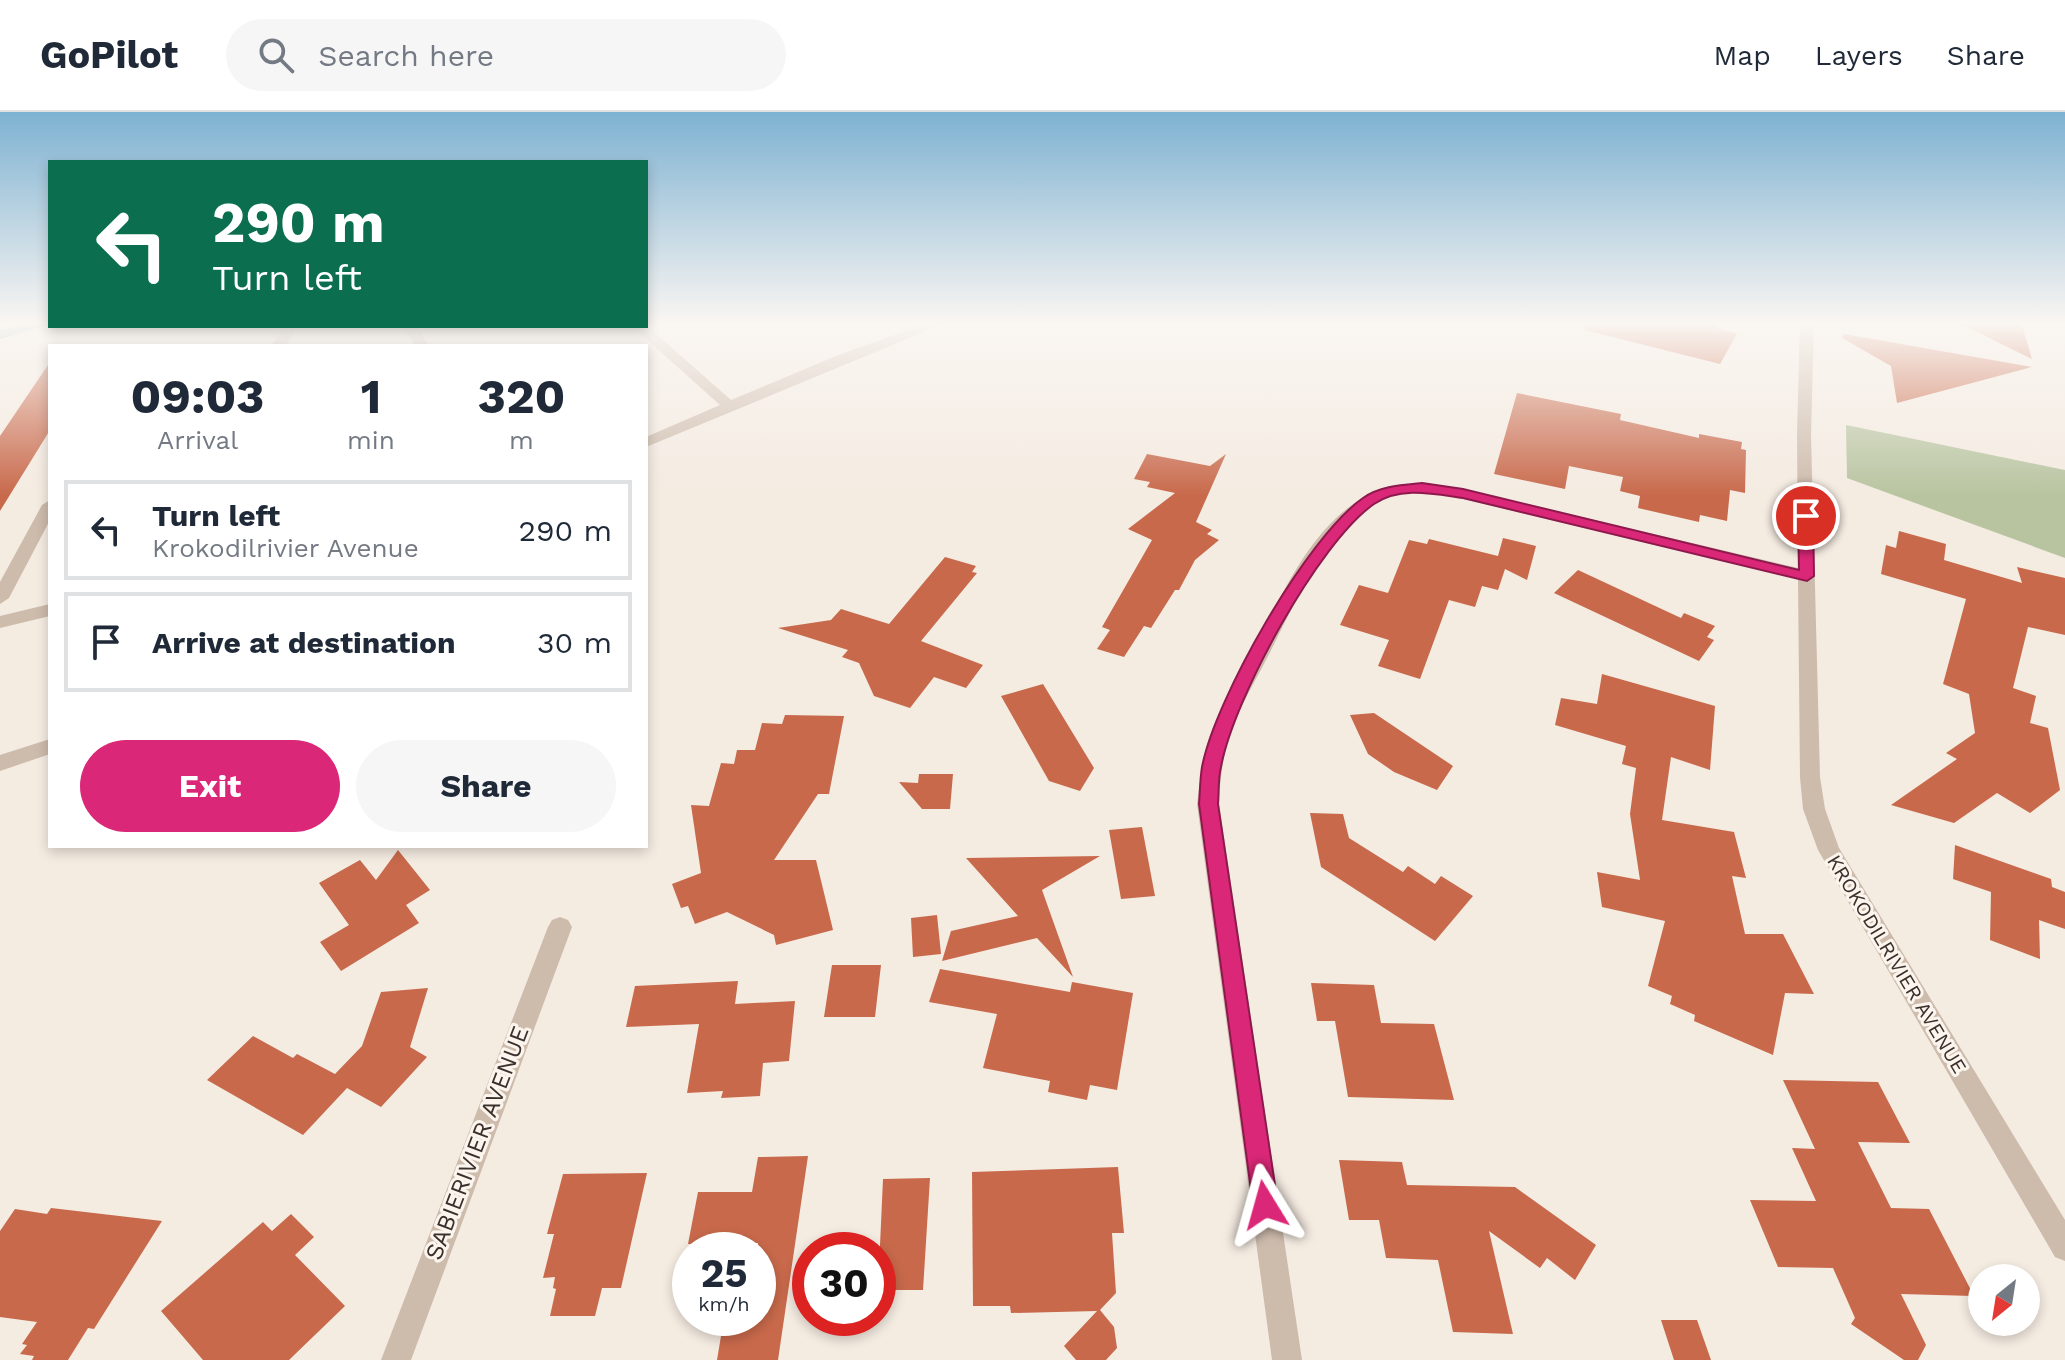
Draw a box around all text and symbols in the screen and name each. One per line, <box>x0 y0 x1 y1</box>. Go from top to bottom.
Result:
search box <box>226 19 786 91</box>
text: GoPilot <box>40 33 178 77</box>
icon: search <box>254 33 298 77</box>
text: Search here <box>318 38 494 73</box>
text: Map <box>1714 39 1771 72</box>
text: Layers <box>1815 39 1903 72</box>
text: Share <box>1947 39 2025 72</box>
text: 290 m <box>212 190 385 256</box>
icon: left <box>80 192 184 296</box>
text: Turn left <box>212 257 362 299</box>
text: 09:03 <box>131 368 265 425</box>
text: 1 <box>361 368 381 425</box>
text: 320 <box>477 368 565 425</box>
text: Arrival <box>157 425 238 455</box>
text: min <box>347 425 395 455</box>
text: m <box>509 425 534 455</box>
pin <box>1772 482 1840 550</box>
icon: arrive <box>1784 494 1828 538</box>
text: Turn left <box>152 498 280 533</box>
icon: left <box>84 508 128 552</box>
text: 290 m <box>519 513 612 548</box>
text: Krokodilrivier Avenue <box>152 533 419 563</box>
icon: arrive <box>84 620 128 664</box>
text: Arrive at destination <box>152 625 456 660</box>
text: 30 m <box>537 625 612 660</box>
button: Exit <box>80 740 340 832</box>
button: Share <box>356 740 616 832</box>
street label: KROKODILRIVIER AVENUE <box>1822 850 1972 1078</box>
street label: SABIERIVIER AVENUE <box>419 1022 535 1264</box>
position arrow <box>1223 1163 1307 1247</box>
speed limit sign: 30 <box>792 1232 896 1336</box>
text: 25 <box>700 1250 748 1297</box>
north arrow <box>1968 1264 2040 1336</box>
map controls <box>1968 1264 2040 1336</box>
text: km/h <box>698 1292 750 1316</box>

